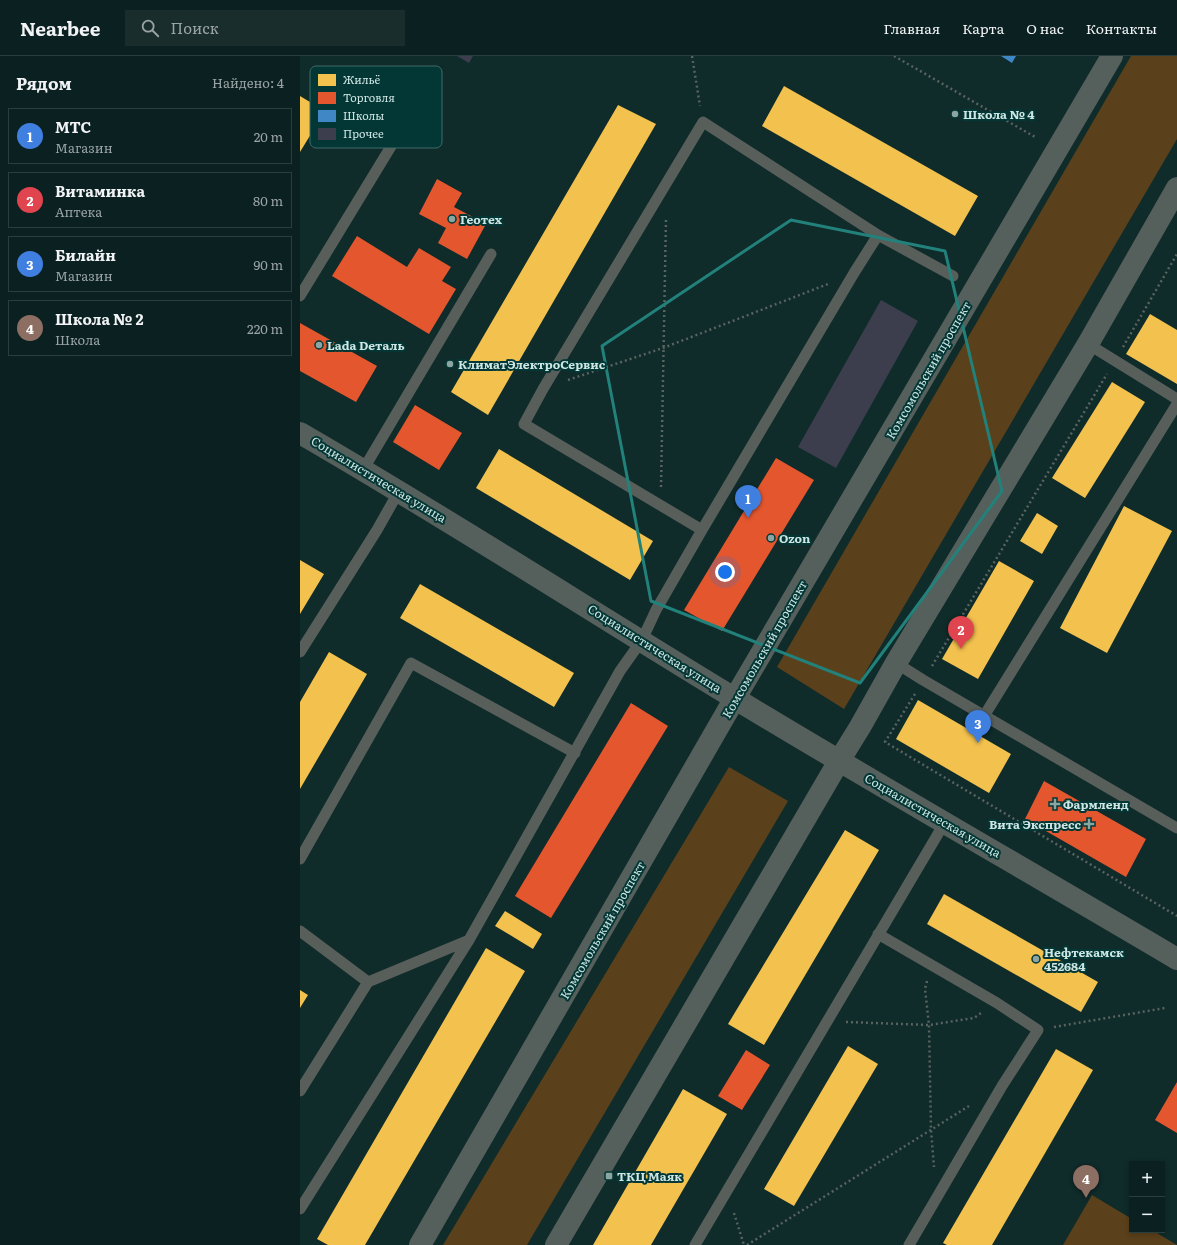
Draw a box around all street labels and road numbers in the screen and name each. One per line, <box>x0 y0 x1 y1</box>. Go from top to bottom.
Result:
street label: Комсомольский проспект <box>881 298 975 442</box>
street label: Социалистическая улица <box>308 431 450 527</box>
street label: Комсомольский проспект <box>717 577 811 721</box>
street label: Социалистическая улица <box>585 599 726 697</box>
street label: Социалистическая улица <box>861 769 1005 862</box>
street label: Комсомольский проспект <box>555 858 649 1002</box>

